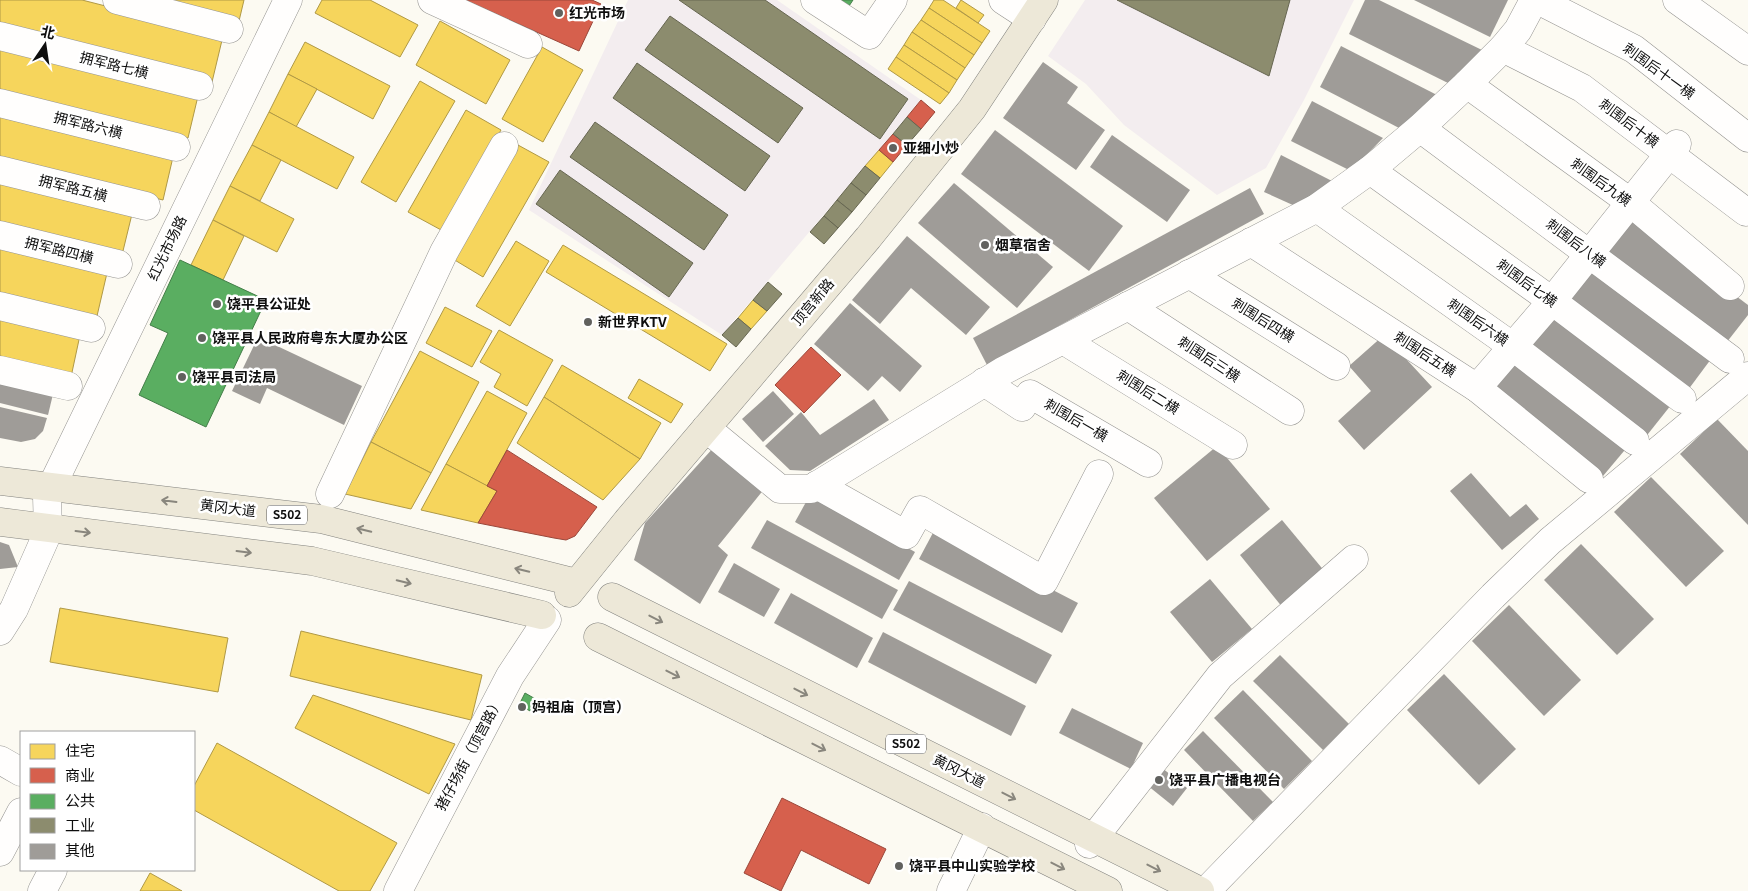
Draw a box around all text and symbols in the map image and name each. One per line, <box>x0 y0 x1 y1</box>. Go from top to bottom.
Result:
place label: 红光市场 <box>569 2 625 22</box>
marker: 红光市场 <box>553 7 565 19</box>
north arrow <box>20 20 70 70</box>
text: 北 <box>39 20 57 43</box>
street label: 刺围后十一横 <box>1620 37 1700 104</box>
street label: 拥军路七横 <box>78 46 152 82</box>
street label: 刺围后十横 <box>1596 93 1664 152</box>
street label: 拥军路六横 <box>52 106 126 142</box>
place label: 亚细小炒 <box>903 137 959 157</box>
marker: 亚细小炒 <box>887 142 899 154</box>
street label: 刺围后九横 <box>1567 153 1637 210</box>
street label: 拥军路五横 <box>37 169 111 205</box>
street label: 红光市场路 <box>142 212 190 283</box>
street label: 刺围后八横 <box>1543 213 1611 272</box>
street label: 拥军路四横 <box>23 231 97 267</box>
place label: 烟草宿舍 <box>995 234 1051 254</box>
marker: 烟草宿舍 <box>979 239 991 251</box>
street label: 刺围后七横 <box>1493 254 1563 311</box>
street label: 顶宫新路 <box>787 273 838 329</box>
street label: 刺围后四横 <box>1229 292 1299 347</box>
place label: 饶平县公证处 <box>227 293 311 313</box>
street label: 刺围后六横 <box>1444 293 1514 350</box>
marker: 饶平县公证处 <box>211 298 223 310</box>
place label: 新世界KTV <box>598 311 667 331</box>
marker: 新世界KTV <box>582 316 594 328</box>
street label: 刺围后五横 <box>1391 326 1461 381</box>
place label: 饶平县人民政府粤东大厦办公区 <box>212 327 408 347</box>
street label: 刺围后三横 <box>1175 331 1245 386</box>
marker: 饶平县人民政府粤东大厦办公区 <box>196 332 208 344</box>
street label: 刺围后二横 <box>1114 364 1184 419</box>
place label: 饶平县司法局 <box>192 366 276 386</box>
marker: 饶平县司法局 <box>176 371 188 383</box>
street label: 刺围后一横 <box>1041 393 1113 446</box>
street label: 黄冈大道 <box>199 494 257 520</box>
one-way arrow <box>161 496 177 506</box>
road number: S502 <box>267 506 307 524</box>
one-way arrow <box>356 525 372 534</box>
one-way arrow <box>75 527 91 537</box>
one-way arrow <box>236 547 252 557</box>
one-way arrow <box>514 564 530 574</box>
one-way arrow <box>395 578 411 587</box>
one-way arrow <box>648 614 663 624</box>
one-way arrow <box>665 670 680 679</box>
one-way arrow <box>793 687 808 697</box>
street label: 猪仔场街（顶宫路） <box>430 693 507 814</box>
place label: 妈祖庙（顶宫） <box>532 696 630 716</box>
marker: 妈祖庙（顶宫） <box>516 701 528 713</box>
legend <box>20 731 195 871</box>
road number: S502 <box>886 734 926 754</box>
text: 住宅 <box>65 739 95 760</box>
one-way arrow <box>811 742 826 752</box>
street label: 黄冈大道 <box>930 748 989 792</box>
text: 商业 <box>65 764 95 785</box>
place label: 饶平县广播电视台 <box>1169 769 1281 789</box>
marker: 饶平县广播电视台 <box>1153 774 1165 786</box>
text: 公共 <box>65 789 95 810</box>
one-way arrow <box>1001 791 1016 801</box>
text: 工业 <box>65 814 95 835</box>
text: 其他 <box>65 839 95 860</box>
place label: 饶平县中山实验学校 <box>909 855 1035 875</box>
marker: 饶平县中山实验学校 <box>893 860 905 872</box>
one-way arrow <box>1050 862 1065 871</box>
one-way arrow <box>1146 864 1161 873</box>

